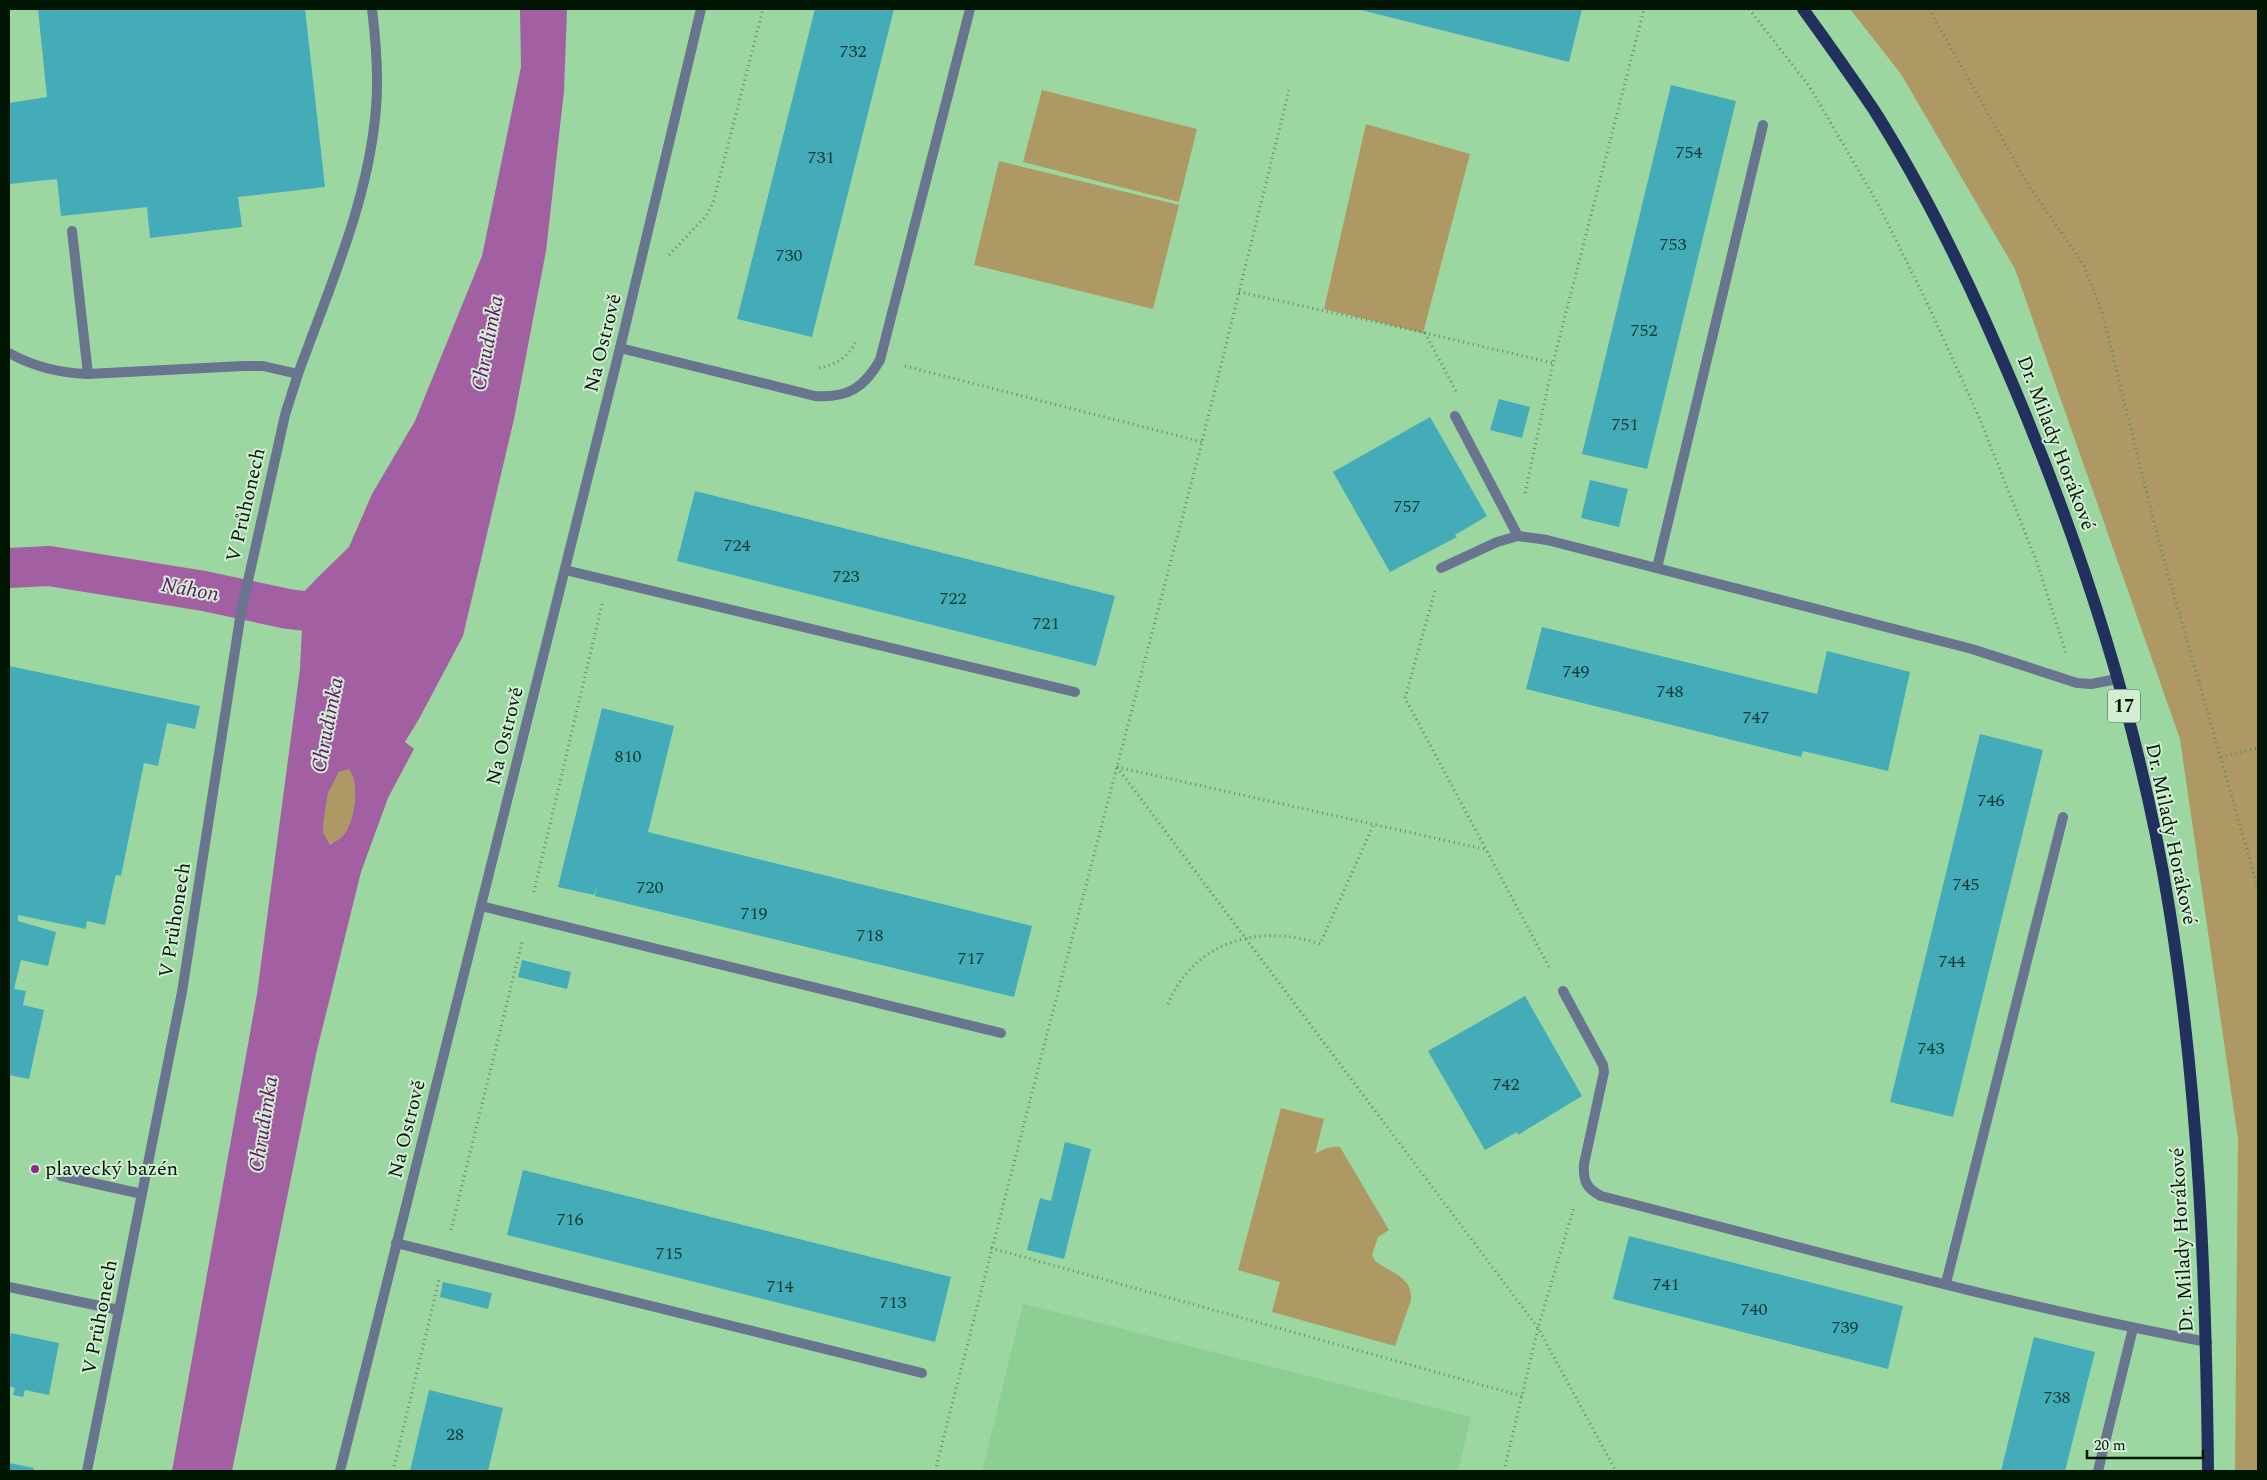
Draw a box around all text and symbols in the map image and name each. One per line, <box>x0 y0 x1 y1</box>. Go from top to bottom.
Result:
house number: 732 <box>840 38 867 65</box>
house number: 754 <box>1676 139 1703 166</box>
house number: 731 <box>808 144 835 171</box>
house number: 753 <box>1660 231 1687 258</box>
house number: 730 <box>776 242 803 269</box>
street label: Na Ostrově <box>576 291 630 395</box>
water label: Chrudimka <box>463 292 513 394</box>
house number: 752 <box>1631 317 1658 344</box>
street label: Dr. Milady Horákové <box>2009 351 2103 535</box>
house number: 751 <box>1612 411 1639 438</box>
street label: V Průhonech <box>218 445 274 565</box>
house number: 757 <box>1394 493 1421 520</box>
house number: 724 <box>724 532 751 559</box>
house number: 723 <box>833 563 860 590</box>
water label: Náhon <box>158 569 222 611</box>
house number: 722 <box>940 585 967 612</box>
house number: 721 <box>1033 610 1060 637</box>
house number: 749 <box>1563 658 1590 685</box>
water label: Chrudimka <box>303 674 353 776</box>
house number: 748 <box>1657 678 1684 705</box>
street label: Na Ostrově <box>478 684 532 788</box>
road number: 17 <box>2108 689 2140 722</box>
house number: 747 <box>1743 704 1770 731</box>
street label: Dr. Milady Horákové <box>2137 740 2205 928</box>
house number: 810 <box>615 743 642 770</box>
house number: 746 <box>1978 787 2005 814</box>
street label: V Průhonech <box>151 860 199 980</box>
house number: 745 <box>1953 871 1980 898</box>
house number: 720 <box>637 874 664 901</box>
house number: 719 <box>741 900 768 927</box>
house number: 718 <box>857 922 884 949</box>
house number: 717 <box>958 945 985 972</box>
house number: 744 <box>1939 948 1966 975</box>
house number: 743 <box>1918 1035 1945 1062</box>
house number: 742 <box>1493 1071 1520 1098</box>
water label: Chrudimka <box>241 1073 287 1174</box>
street label: Na Ostrově <box>380 1077 434 1181</box>
street label: Dr. Milady Horákové <box>2162 1147 2202 1333</box>
place label: plavecký bazén <box>45 1154 178 1184</box>
marker: plavecký bazén <box>29 1163 41 1175</box>
house number: 716 <box>557 1206 584 1233</box>
house number: 715 <box>656 1240 683 1267</box>
street label: V Průhonech <box>74 1257 126 1377</box>
house number: 741 <box>1653 1271 1680 1298</box>
house number: 714 <box>767 1273 794 1300</box>
house number: 713 <box>880 1289 907 1316</box>
house number: 740 <box>1741 1296 1768 1323</box>
house number: 739 <box>1832 1314 1859 1341</box>
house number: 738 <box>2044 1384 2071 1411</box>
house number: 28 <box>446 1421 464 1448</box>
scale bar <box>2087 1428 2203 1460</box>
text: 20 m <box>2094 1434 2126 1457</box>

